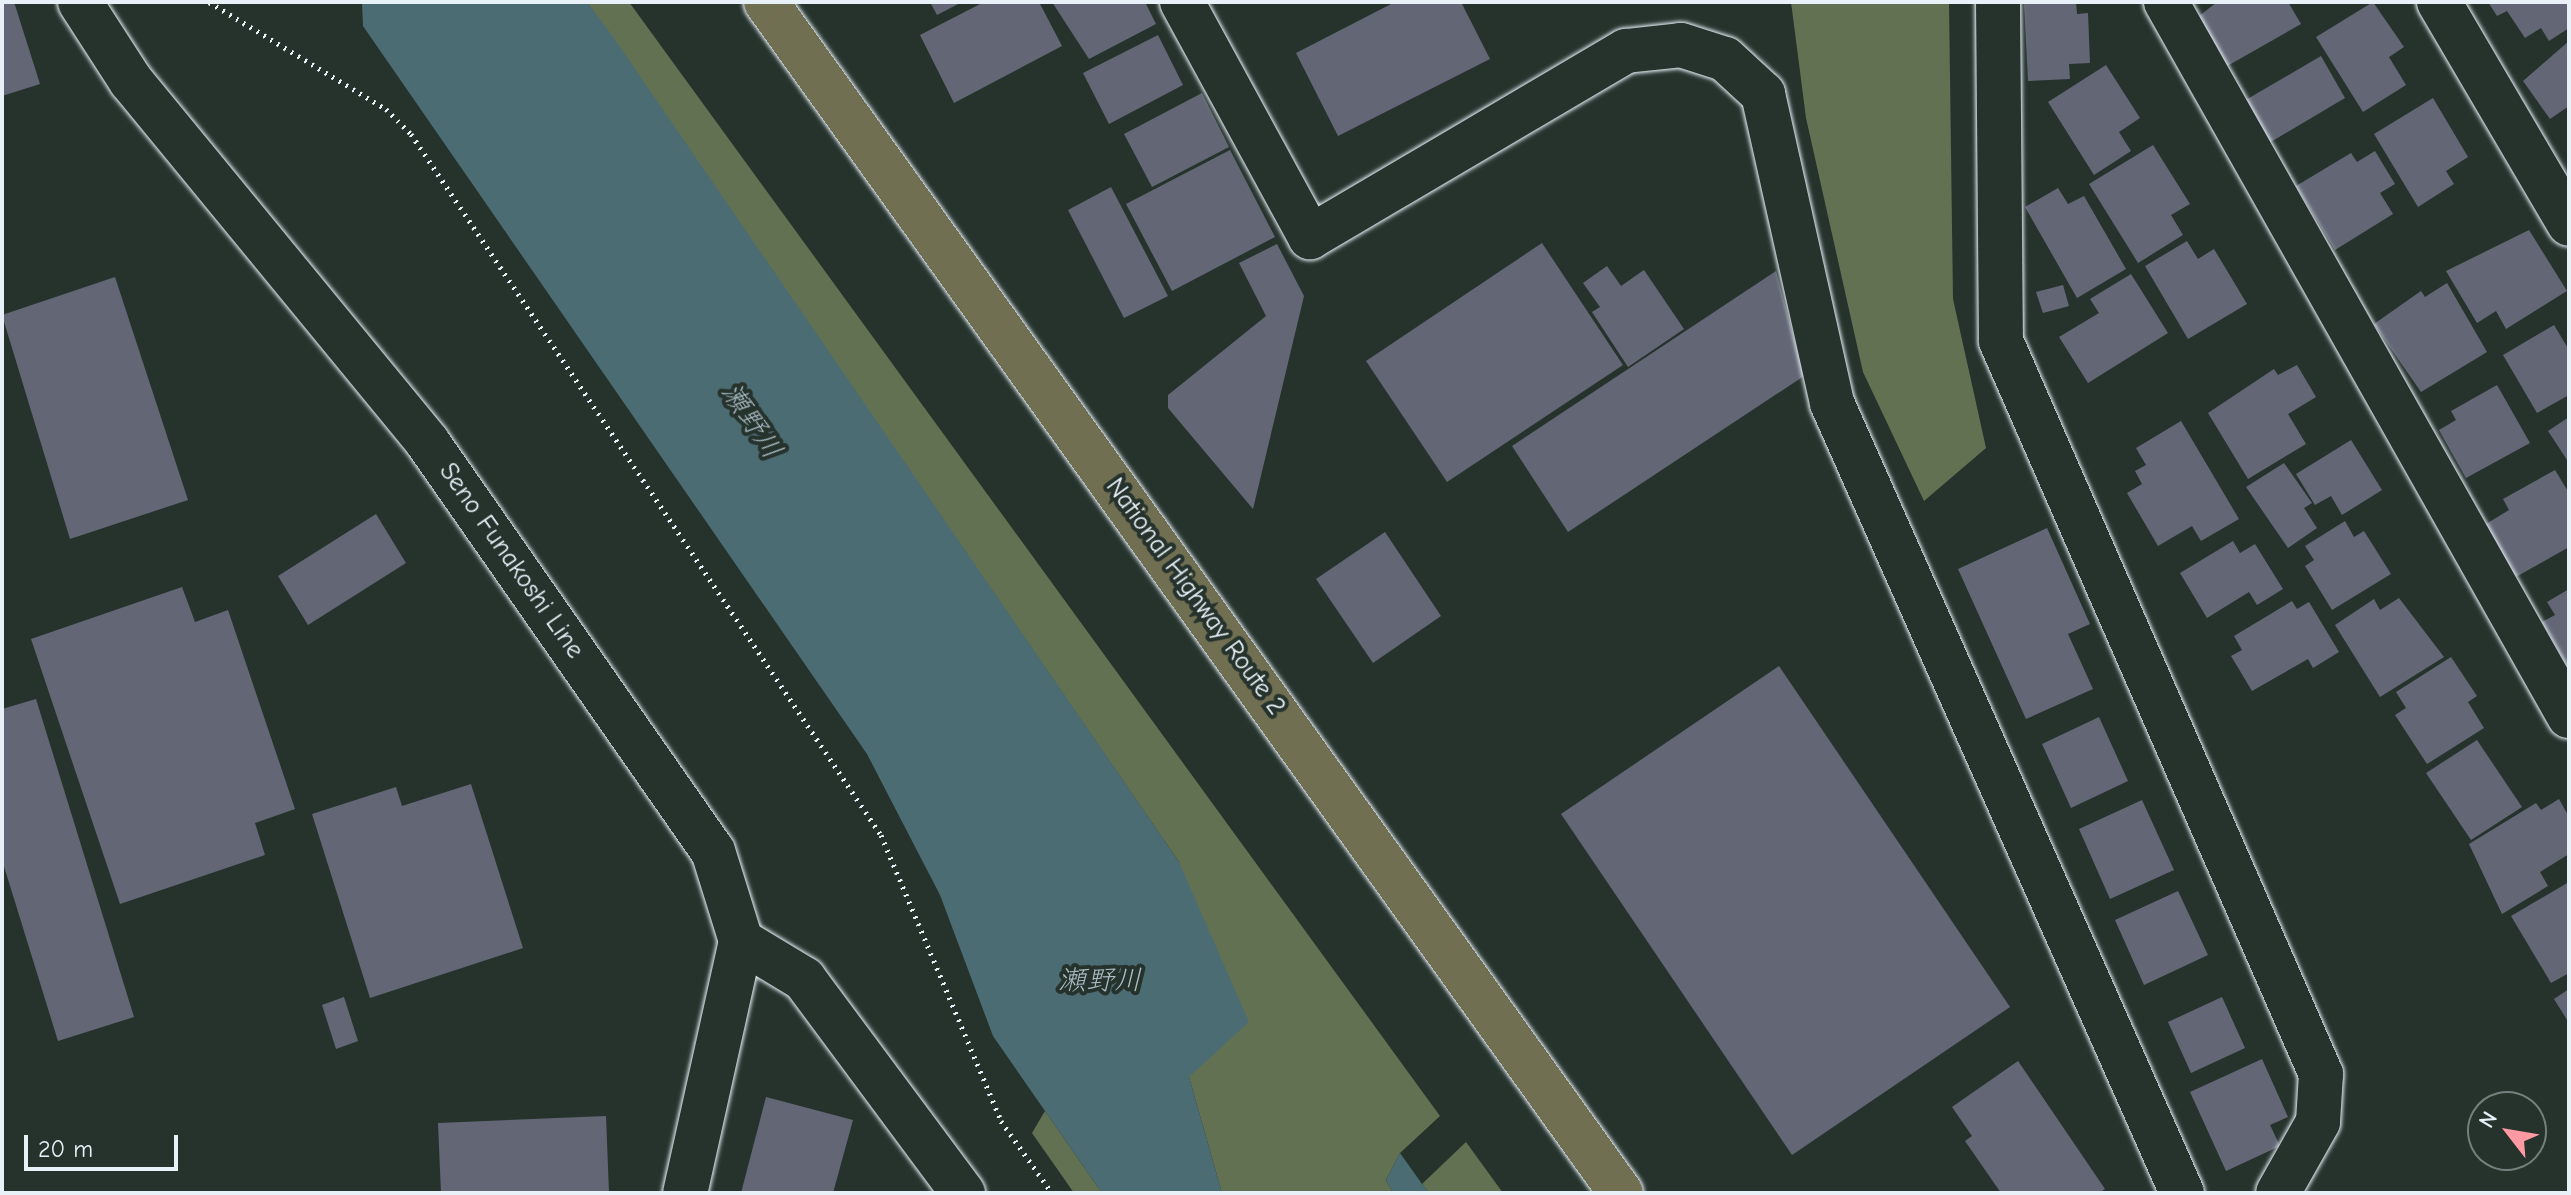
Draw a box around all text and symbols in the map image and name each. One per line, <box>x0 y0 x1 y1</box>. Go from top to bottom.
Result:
water label: 瀬野川 <box>715 377 789 465</box>
street label: Seno Funakoshi Line <box>432 457 590 665</box>
street label: National Highway Route 2 <box>1099 472 1291 722</box>
water label: 瀬野川 <box>1058 963 1142 997</box>
north arrow <box>2467 1091 2547 1171</box>
text: N <box>2473 1107 2503 1133</box>
scale bar <box>28 1119 182 1169</box>
text: 20 m <box>38 1135 93 1163</box>

